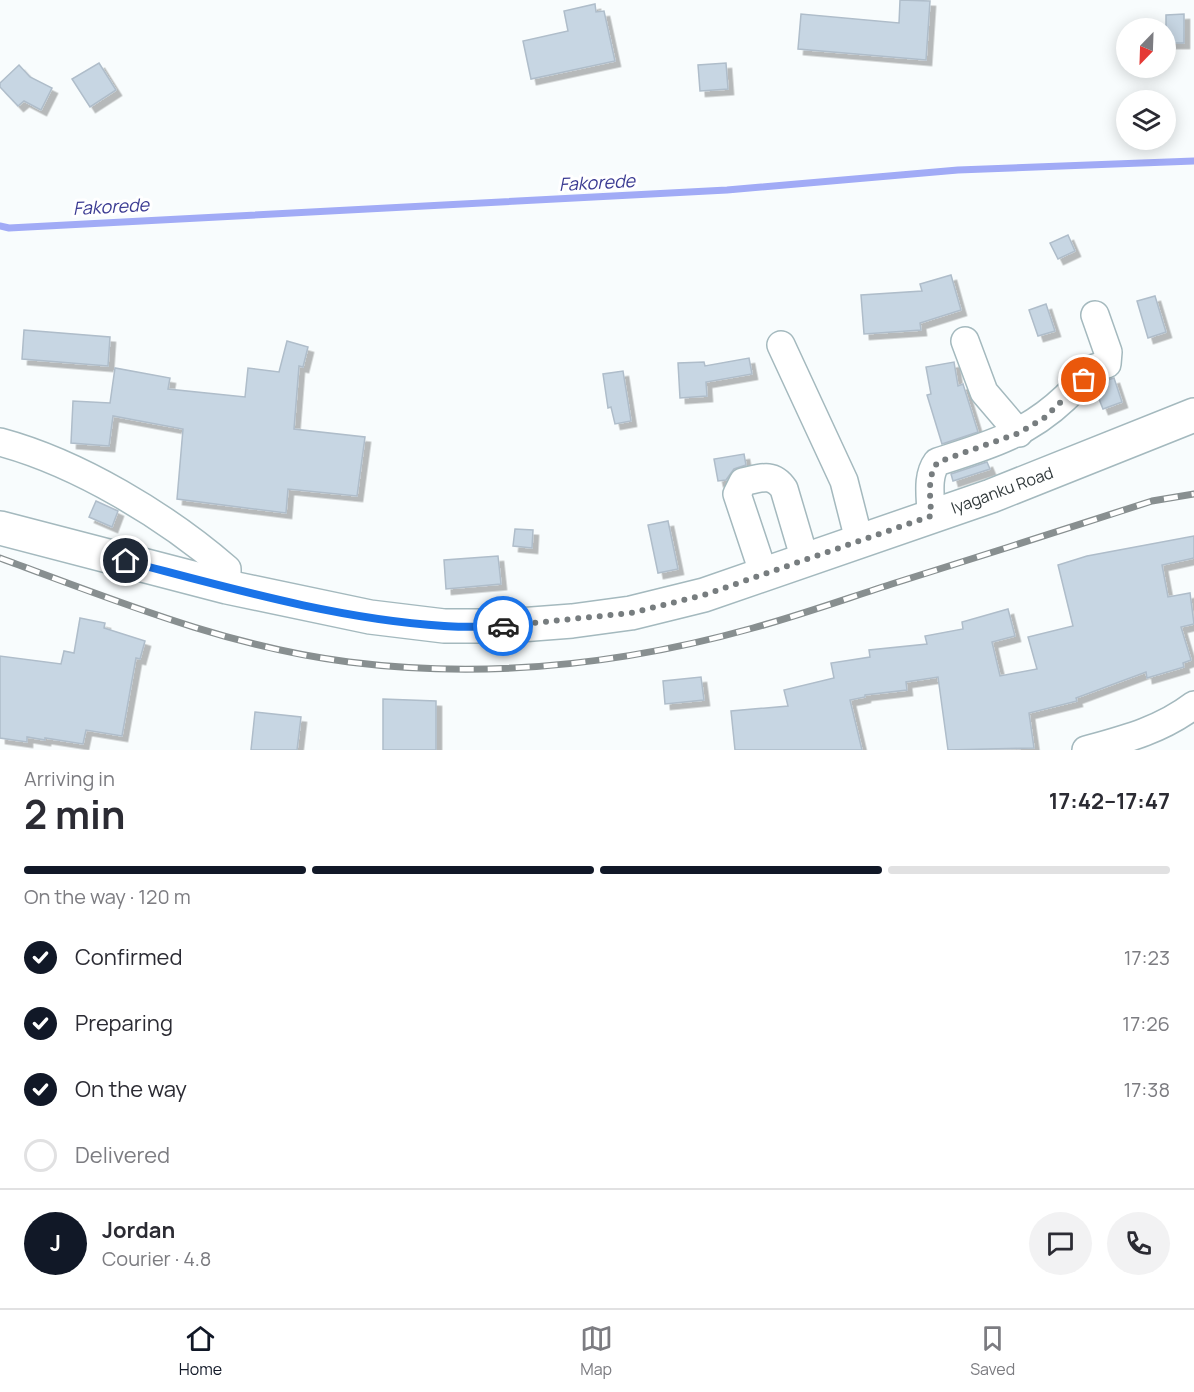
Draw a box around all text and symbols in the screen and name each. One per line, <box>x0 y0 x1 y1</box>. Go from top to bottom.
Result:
north arrow <box>1116 18 1176 78</box>
map controls <box>1116 18 1176 150</box>
button: layers <box>1116 90 1176 150</box>
water label: Fakorede <box>558 168 637 196</box>
water label: Fakorede <box>72 192 151 220</box>
pin <box>1058 354 1109 405</box>
icon: bag <box>1067 363 1100 396</box>
street label: Iyaganku Road <box>948 461 1056 519</box>
pin <box>100 535 151 586</box>
icon: home <box>109 544 142 577</box>
courier <box>473 596 533 656</box>
icon: car <box>487 610 520 643</box>
text: Arriving in <box>24 765 115 792</box>
text: 17:42–17:47 <box>1049 786 1170 816</box>
text: 2 min <box>24 787 125 841</box>
text: On the way · 120 m <box>24 883 191 910</box>
icon: check <box>24 941 57 974</box>
text: Confirmed <box>75 942 183 972</box>
text: 17:23 <box>1124 944 1170 971</box>
icon: check <box>24 1007 57 1040</box>
text: Preparing <box>75 1008 173 1038</box>
text: 17:26 <box>1122 1010 1170 1037</box>
icon: check <box>24 1073 57 1106</box>
text: On the way <box>75 1074 187 1104</box>
text: 17:38 <box>1124 1076 1170 1103</box>
text: Delivered <box>75 1140 170 1170</box>
button: chat <box>1029 1212 1092 1275</box>
button: phone <box>1107 1212 1170 1275</box>
text: Jordan <box>102 1215 175 1245</box>
text: J <box>50 1228 61 1258</box>
text: Courier · 4.8 <box>102 1245 211 1272</box>
tab: Home <box>179 1322 222 1380</box>
tab: Map <box>580 1322 613 1380</box>
tab: Saved <box>970 1322 1015 1380</box>

